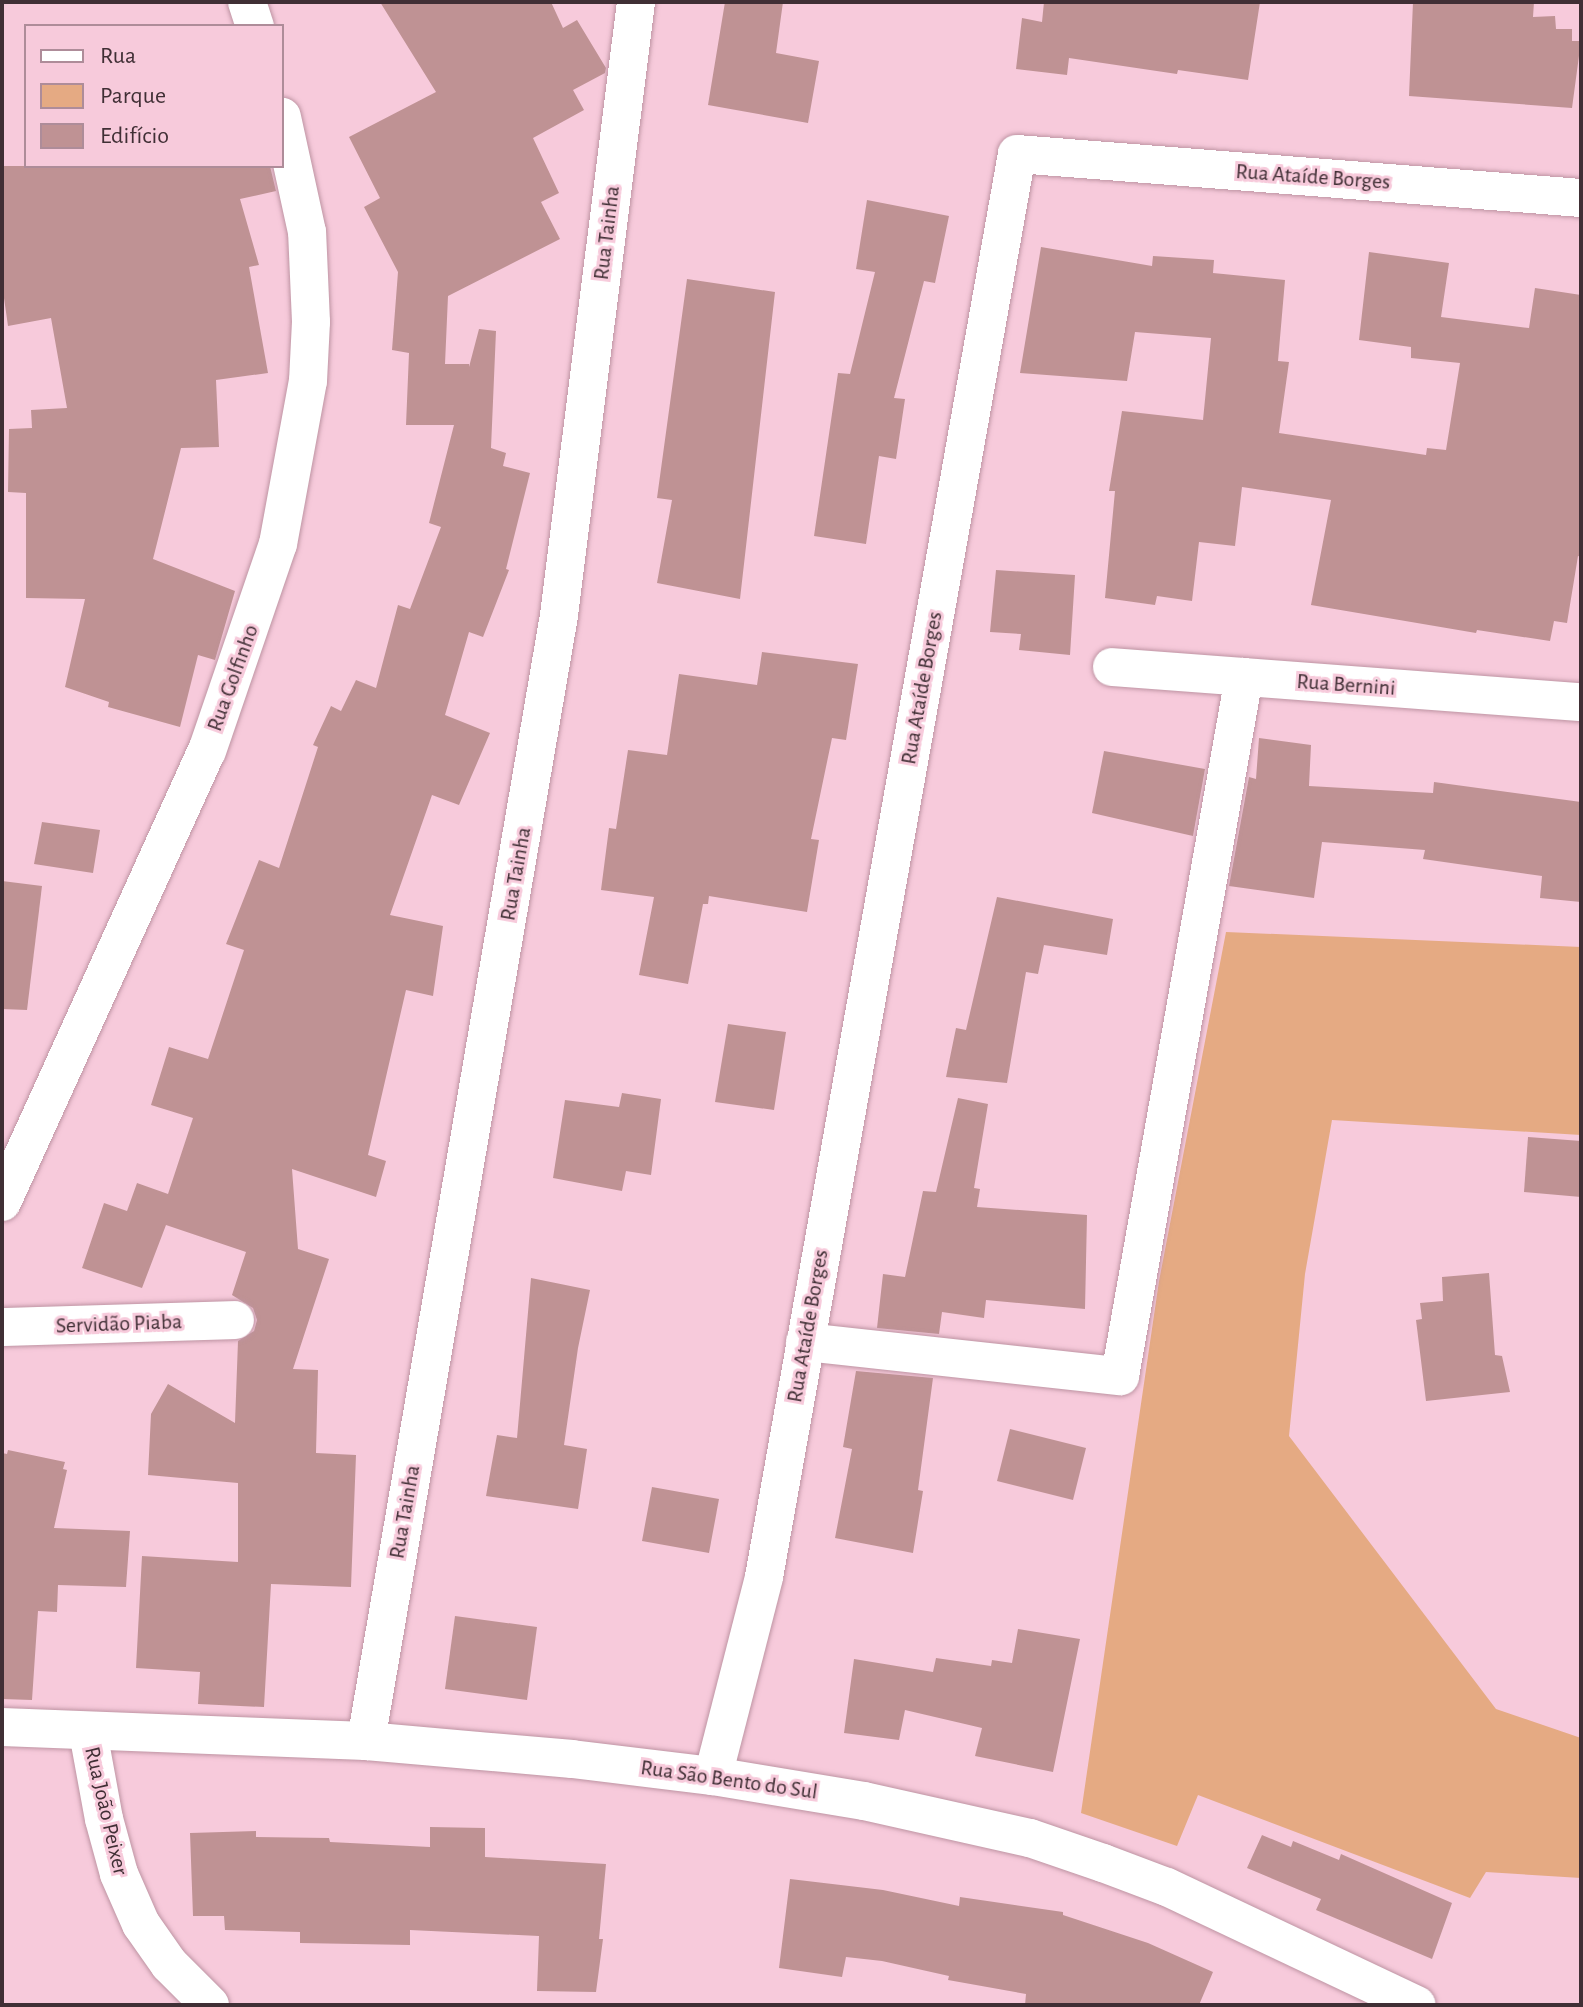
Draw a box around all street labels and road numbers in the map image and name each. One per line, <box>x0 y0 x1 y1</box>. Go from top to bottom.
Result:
street label: Rua Ataíde Borges <box>1235 158 1391 196</box>
street label: Rua Tainha <box>588 184 626 282</box>
street label: Rua Ataíde Borges <box>896 609 948 767</box>
street label: Rua Golfinho <box>202 621 264 735</box>
street label: Rua Bernini <box>1296 668 1396 702</box>
street label: Rua Tainha <box>495 825 537 923</box>
street label: Rua Ataíde Borges <box>782 1247 834 1405</box>
street label: Servidão Piaba <box>55 1309 183 1339</box>
street label: Rua Tainha <box>384 1463 426 1561</box>
street label: Rua João Peixer <box>78 1744 134 1878</box>
street label: Rua São Bento do Sul <box>639 1755 819 1805</box>

